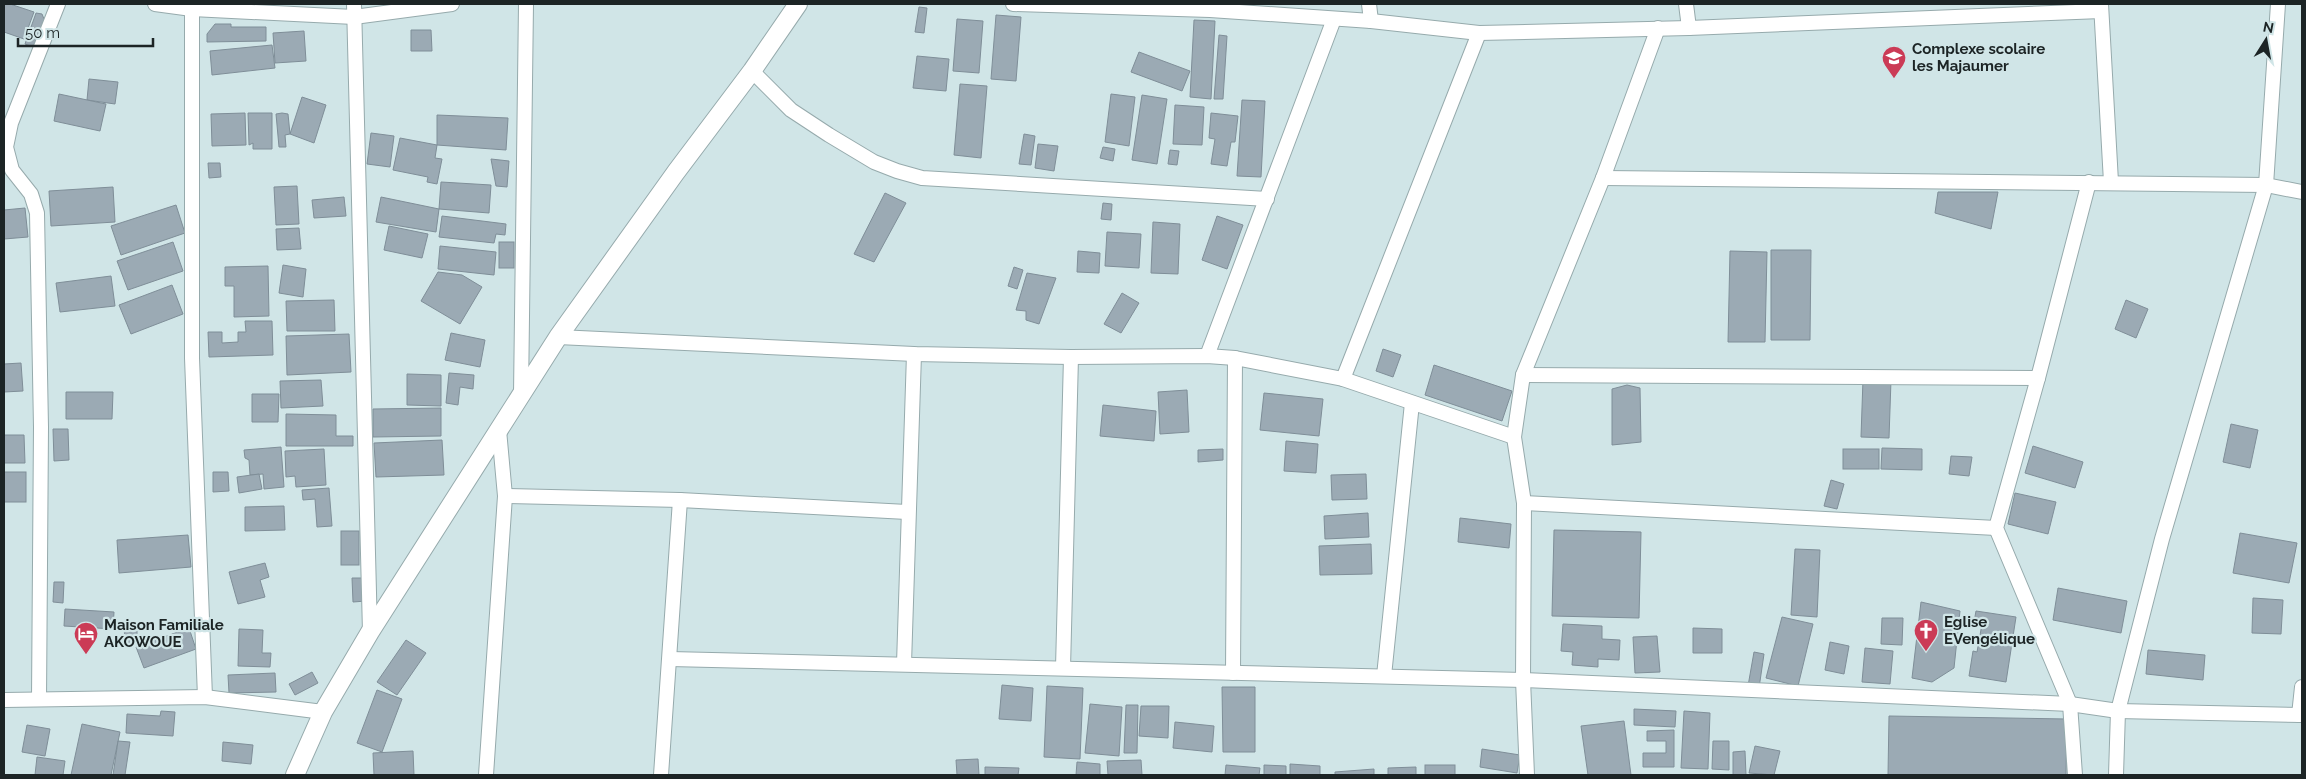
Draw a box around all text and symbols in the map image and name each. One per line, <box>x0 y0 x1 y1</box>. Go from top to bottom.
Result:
scale bar <box>18 15 152 47</box>
north arrow <box>2241 15 2291 65</box>
text: N <box>2262 18 2275 36</box>
text: 50 m <box>25 24 60 42</box>
place label: Complexe scolaire les Majaumer <box>1912 40 2045 75</box>
school or university icon: Complexe scolaire les Majaumer <box>1881 45 1907 79</box>
place label: Eglise EVengélique <box>1944 613 2035 648</box>
place label: Maison Familiale AKOWOUE <box>104 616 224 651</box>
church icon: Eglise EVengélique <box>1913 618 1939 652</box>
hotel icon: Maison Familiale AKOWOUE <box>73 621 99 655</box>

